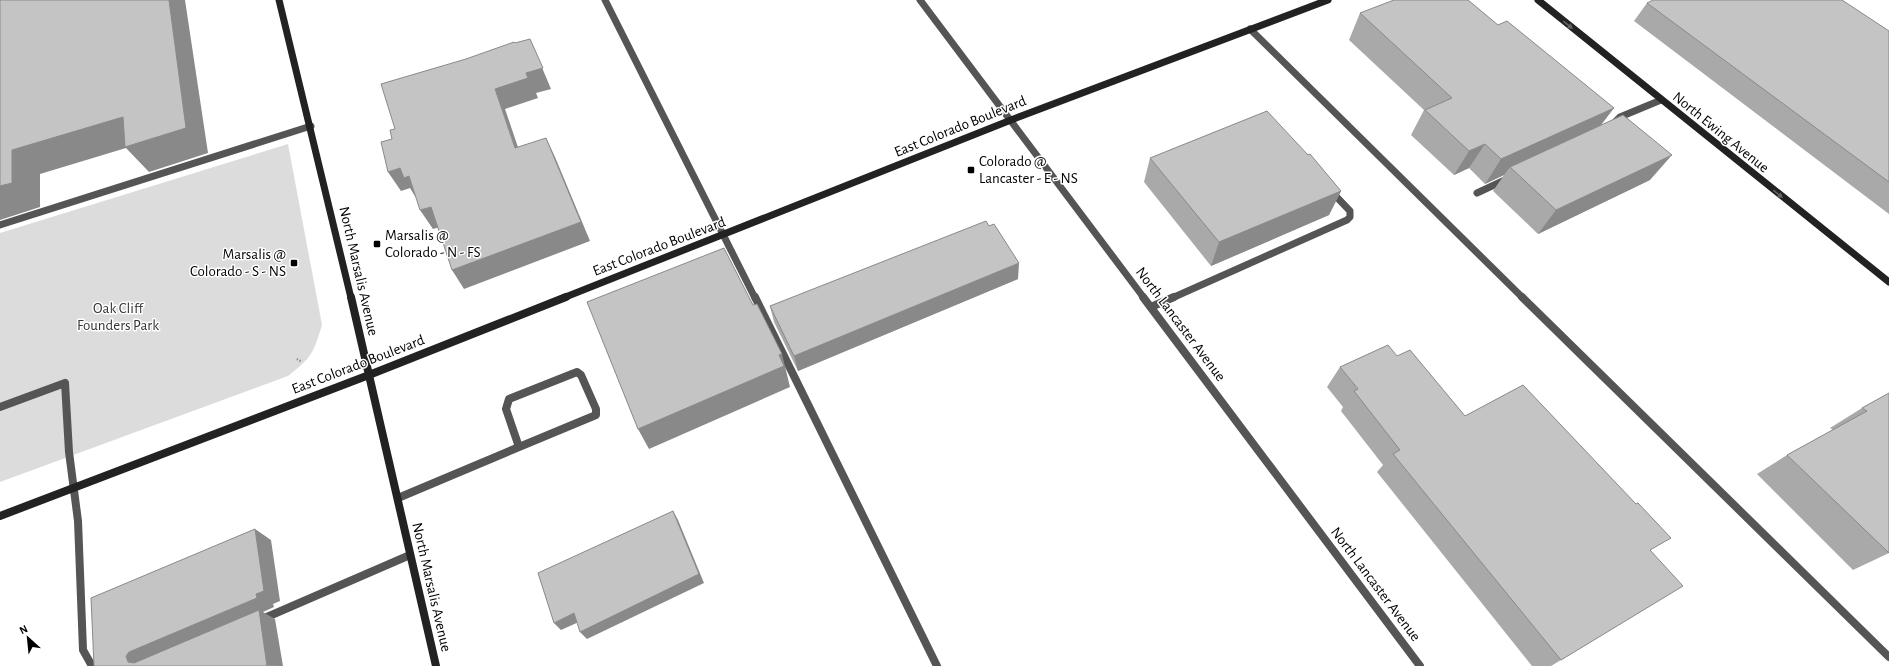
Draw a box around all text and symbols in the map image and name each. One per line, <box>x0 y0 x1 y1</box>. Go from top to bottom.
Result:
one-way arrow <box>1562 20 1573 29</box>
street label: North Ewing Avenue <box>1670 89 1772 176</box>
street label: East Colorado Boulevard <box>892 93 1028 160</box>
place label: Colorado @ Lancaster - E - NS <box>979 154 1078 186</box>
marker: Colorado @ Lancaster - E - NS <box>966 165 976 175</box>
one-way arrow <box>1773 189 1784 198</box>
street label: North Marsalis Avenue <box>336 205 381 337</box>
street label: East Colorado Boulevard <box>591 214 728 279</box>
place label: Marsalis @ Colorado - N - FS <box>385 228 480 260</box>
marker: Marsalis @ Colorado - N - FS <box>372 239 382 249</box>
place label: Marsalis @ Colorado - S - NS <box>190 247 286 279</box>
marker: Marsalis @ Colorado - S - NS <box>289 258 299 268</box>
street label: North Lancaster Avenue <box>1133 264 1228 384</box>
park label: Oak Cliff Founders Park <box>77 301 159 333</box>
street label: East Colorado Boulevard <box>290 332 427 397</box>
street label: North Marsalis Avenue <box>409 521 454 653</box>
street label: North Lancaster Avenue <box>1328 524 1423 644</box>
north arrow <box>8 618 48 658</box>
text: N <box>18 623 30 636</box>

